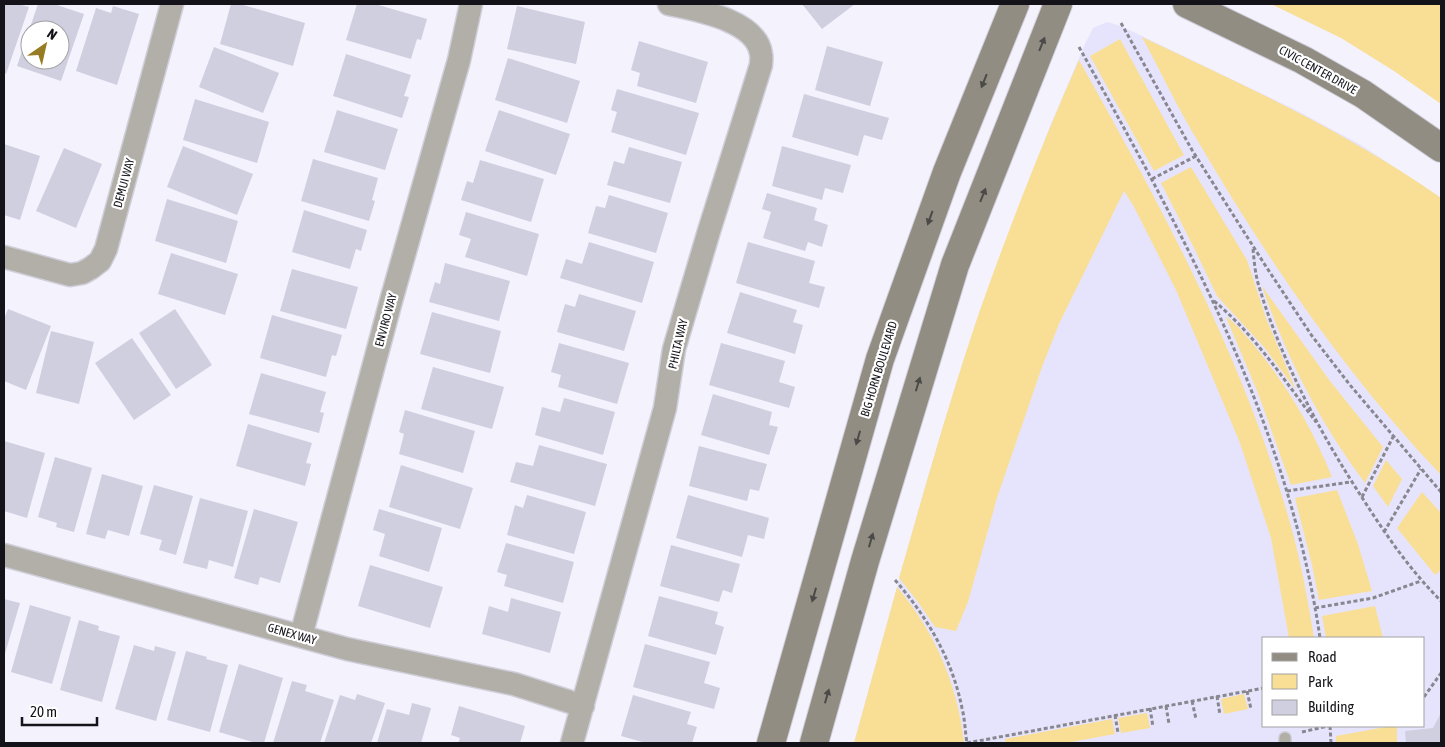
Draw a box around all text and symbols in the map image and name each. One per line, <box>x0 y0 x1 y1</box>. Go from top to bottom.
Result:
north arrow <box>20 20 70 70</box>
text: N <box>44 25 60 43</box>
one-way arrow <box>1039 37 1047 51</box>
street label: CIVIC CENTER DRIVE <box>1277 43 1359 97</box>
one-way arrow <box>979 74 987 88</box>
street label: DEMUI WAY <box>111 156 137 209</box>
one-way arrow <box>979 187 987 202</box>
one-way arrow <box>926 210 933 225</box>
street label: ENVIRO WAY <box>372 291 400 348</box>
street label: PHILTA WAY <box>665 317 691 370</box>
street label: BIG HORN BOULEVARD <box>858 319 900 418</box>
one-way arrow <box>915 377 922 392</box>
one-way arrow <box>854 431 862 446</box>
one-way arrow <box>868 532 876 547</box>
one-way arrow <box>809 587 817 602</box>
street label: GENEX WAY <box>266 620 318 648</box>
legend <box>1262 637 1425 727</box>
text: Road <box>1308 648 1337 665</box>
text: Park <box>1308 673 1333 690</box>
one-way arrow <box>824 689 832 704</box>
scale bar <box>22 694 98 726</box>
text: Building <box>1308 698 1354 715</box>
text: 20 m <box>30 703 57 720</box>

